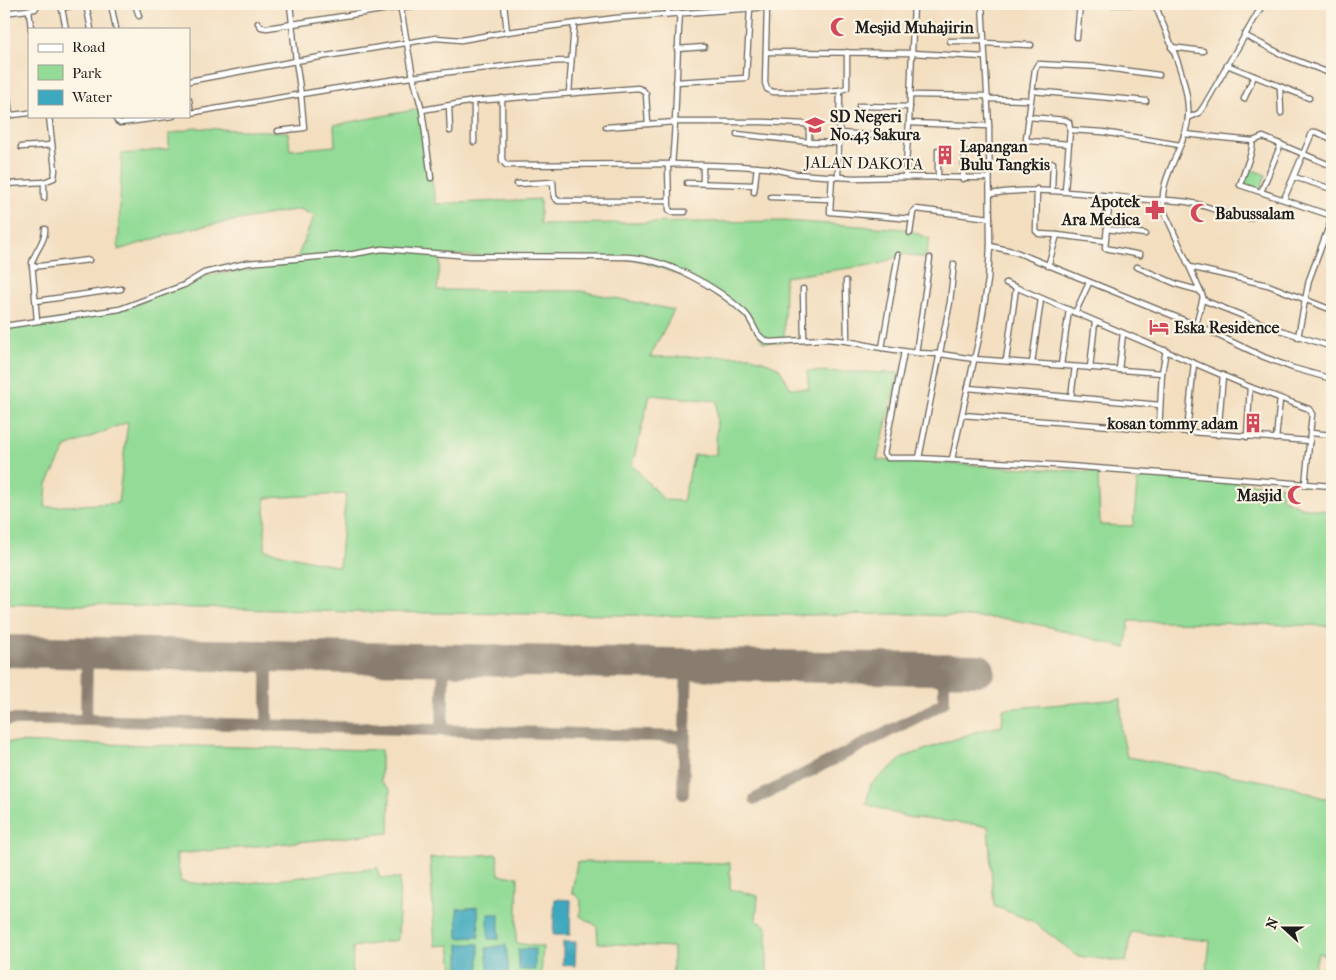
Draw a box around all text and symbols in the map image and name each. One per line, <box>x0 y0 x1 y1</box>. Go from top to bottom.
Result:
mosque icon: Mesjid Muhajirin <box>829 16 851 38</box>
place label: Mesjid Muhajirin <box>854 18 974 37</box>
legend <box>28 28 190 118</box>
text: Road <box>72 38 106 56</box>
text: Park <box>72 64 102 82</box>
text: Water <box>71 88 112 106</box>
place label: SD Negeri No.43 Sakura <box>830 107 921 145</box>
school or university icon: SD Negeri No.43 Sakura <box>804 114 826 136</box>
place label: Lapangan Bulu Tangkis <box>960 137 1050 175</box>
building icon: Lapangan Bulu Tangkis <box>934 144 956 166</box>
street label: JALAN DAKOTA <box>803 152 924 174</box>
place label: Apotek Ara Medica <box>1061 192 1141 229</box>
pharmacy icon: Apotek Ara Medica <box>1144 199 1166 221</box>
mosque icon: Babussalam <box>1189 202 1211 224</box>
place label: Babussalam <box>1215 204 1295 223</box>
hotel icon: Eska Residence <box>1148 316 1170 338</box>
place label: Eska Residence <box>1174 318 1279 337</box>
building icon: kosan tommy adam <box>1242 412 1264 434</box>
place label: kosan tommy adam <box>1106 414 1239 434</box>
mosque icon: Masjid <box>1286 484 1308 506</box>
place label: Masjid <box>1236 486 1283 505</box>
north arrow <box>1258 902 1308 952</box>
text: N <box>1262 915 1282 932</box>

